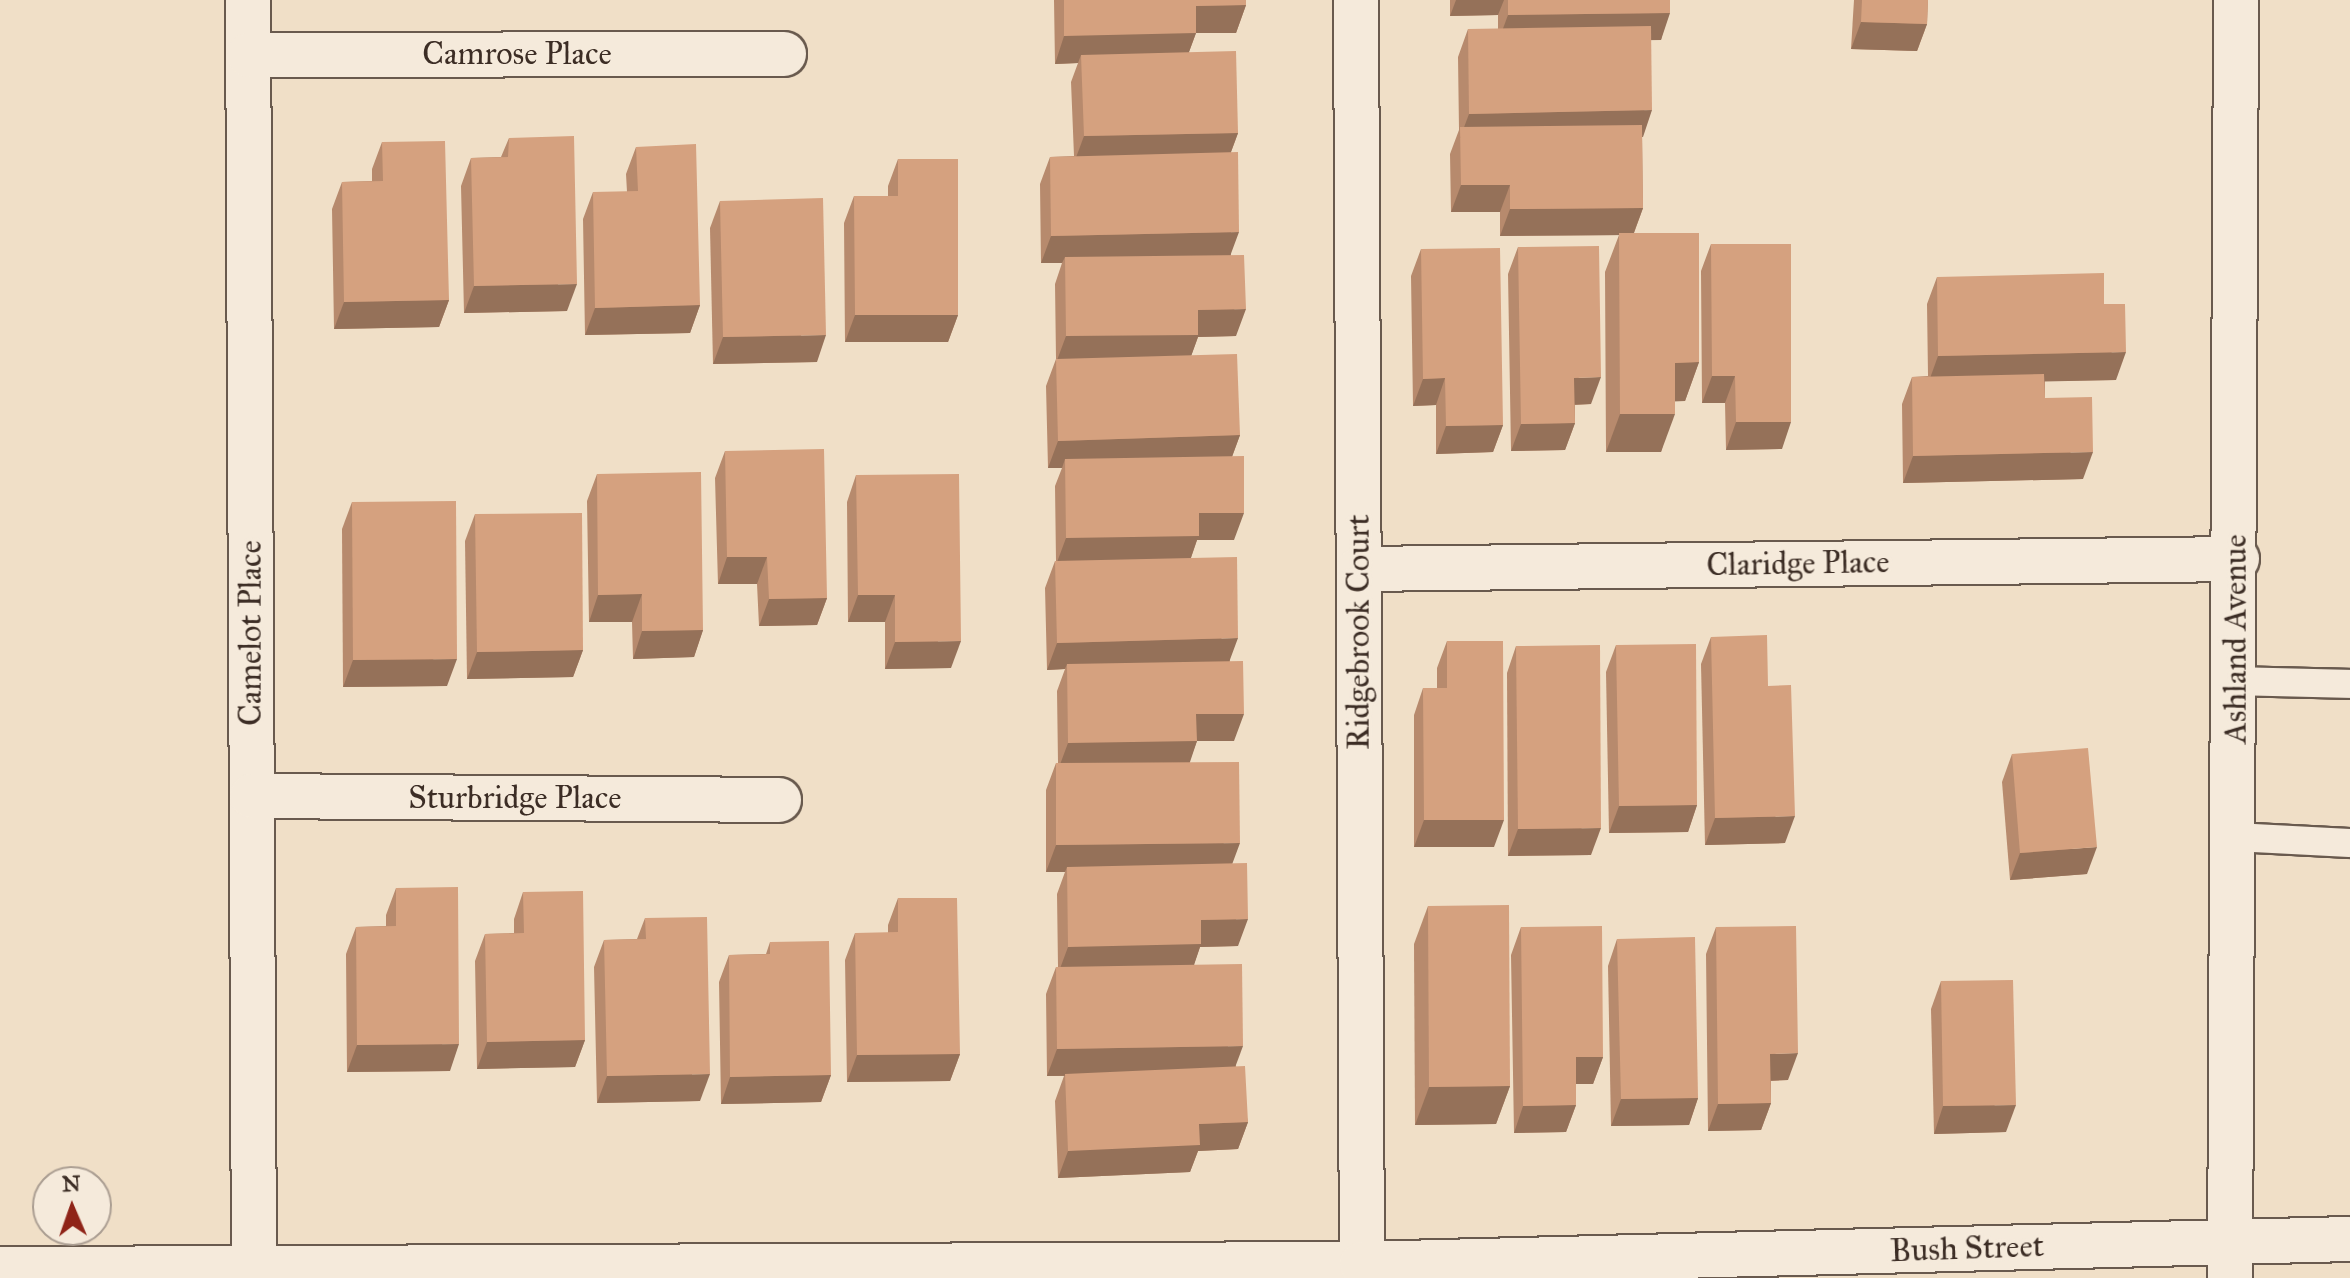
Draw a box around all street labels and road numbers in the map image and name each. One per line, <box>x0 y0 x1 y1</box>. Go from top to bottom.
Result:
street label: Camrose Place <box>422 35 612 73</box>
street label: Ridgebrook Court <box>1340 514 1378 750</box>
street label: Ashland Avenue <box>2217 534 2255 744</box>
street label: Camelot Place <box>232 540 270 726</box>
street label: Claridge Place <box>1706 543 1890 585</box>
street label: Sturbridge Place <box>408 779 622 817</box>
street label: Bush Street <box>1889 1227 2045 1271</box>

